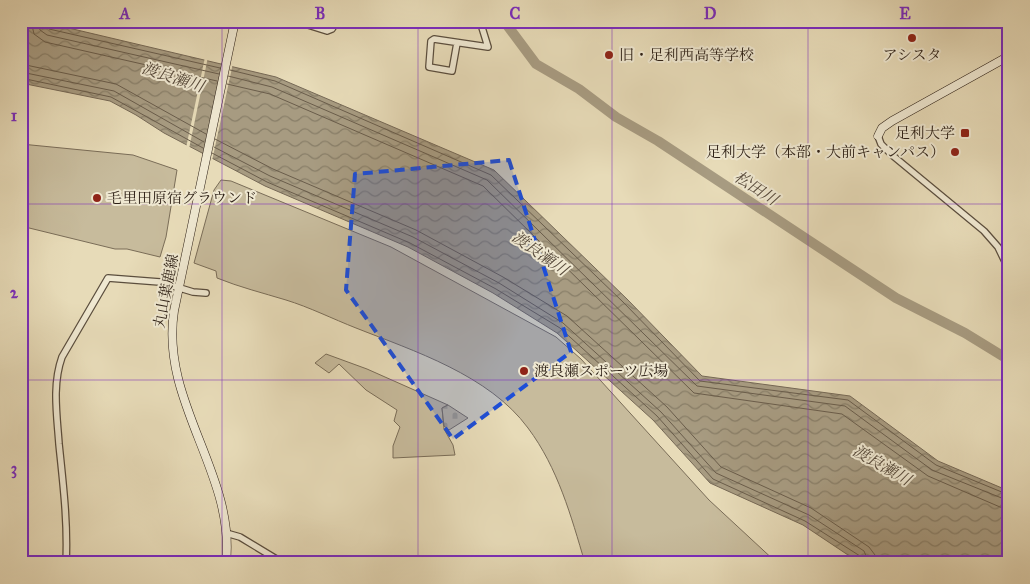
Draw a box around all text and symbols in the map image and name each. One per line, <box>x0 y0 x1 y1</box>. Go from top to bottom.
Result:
text: A <box>119 4 131 23</box>
text: B <box>315 4 325 23</box>
text: C <box>510 4 521 23</box>
text: D <box>704 4 717 23</box>
text: E <box>899 4 911 23</box>
marker: アシスタ <box>906 32 918 44</box>
place label: 旧・足利西高等学校 <box>619 46 754 64</box>
place label: アシスタ <box>883 46 941 64</box>
marker: 旧・足利西高等学校 <box>603 49 615 61</box>
water label: 渡良瀬川 <box>140 58 208 97</box>
text: 1 <box>11 106 18 125</box>
place label: 足利大学 <box>895 124 955 142</box>
marker: 足利大学 <box>959 127 971 139</box>
place label: 足利大学（本部・大前キャンパス） <box>706 143 945 161</box>
marker: 足利大学（本部・大前キャンパス） <box>949 146 961 158</box>
water label: 松田川 <box>731 167 783 210</box>
place label: 毛里田原宿グラウンド <box>107 189 257 207</box>
marker: 毛里田原宿グラウンド <box>91 192 103 204</box>
water label: 渡良瀬川 <box>508 227 573 280</box>
street label: 丸山葉鹿線 <box>150 252 182 330</box>
text: 2 <box>10 283 19 302</box>
place label: 渡良瀬スポーツ広場 <box>534 362 668 380</box>
marker: 渡良瀬スポーツ広場 <box>518 365 530 377</box>
water label: 渡良瀬川 <box>850 441 916 490</box>
text: 3 <box>11 459 17 479</box>

